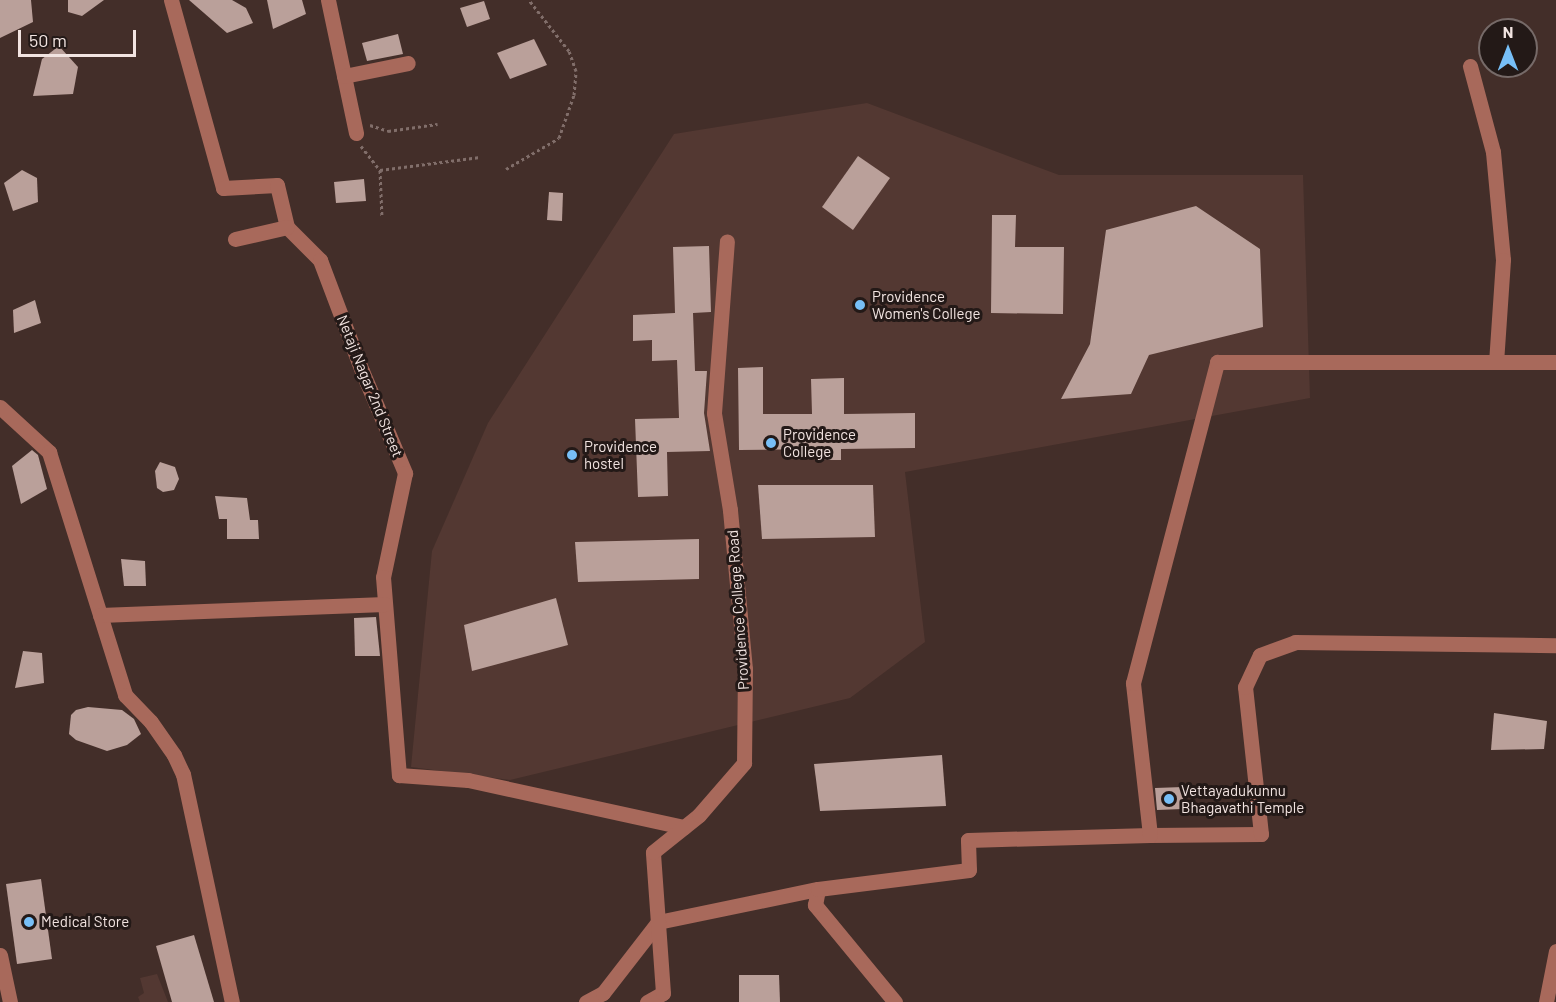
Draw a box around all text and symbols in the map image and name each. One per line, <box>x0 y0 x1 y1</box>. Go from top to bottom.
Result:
scale bar <box>21 18 140 56</box>
north arrow <box>1478 18 1538 78</box>
text: N <box>1503 22 1513 41</box>
text: 50 m <box>29 29 67 51</box>
place label: Providence Women's College <box>872 287 981 322</box>
marker: Providence Women's College <box>853 298 867 312</box>
street label: Netaji Nagar 2nd Street <box>333 312 407 460</box>
place label: Providence College <box>783 425 856 460</box>
marker: Providence College <box>764 436 778 450</box>
place label: Providence hostel <box>584 437 657 472</box>
marker: Providence hostel <box>565 448 579 462</box>
street label: Providence College Road <box>723 529 753 691</box>
place label: Vettayadukunnu Bhagavathi Temple <box>1181 781 1304 816</box>
marker: Vettayadukunnu Bhagavathi Temple <box>1162 792 1176 806</box>
place label: Medical Store <box>41 913 129 931</box>
marker: Medical Store <box>22 915 36 929</box>

